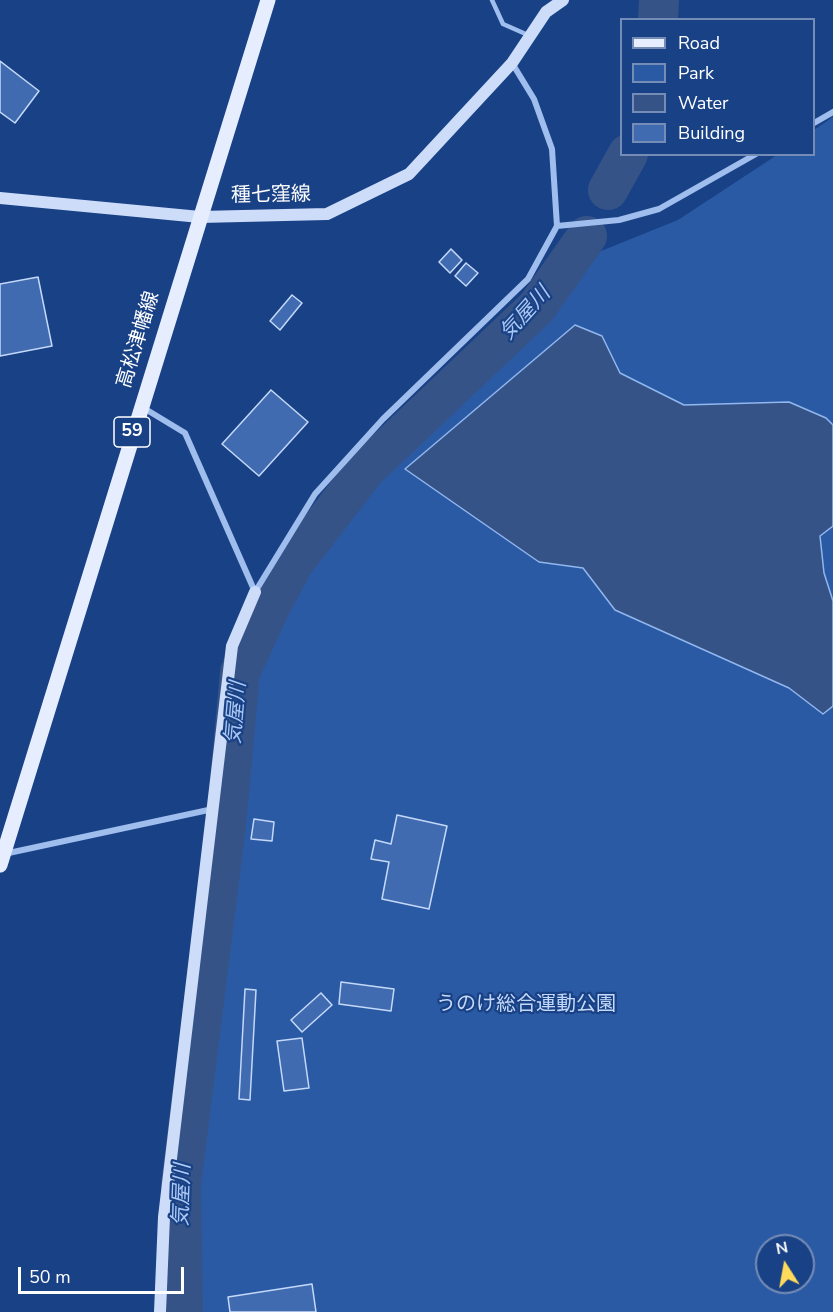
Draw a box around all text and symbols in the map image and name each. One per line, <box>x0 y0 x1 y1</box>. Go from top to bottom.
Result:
legend <box>620 18 815 156</box>
text: Road <box>678 31 720 55</box>
text: Park <box>678 61 714 85</box>
text: Water <box>678 91 729 115</box>
text: Building <box>678 121 745 145</box>
street label: 種七窪線 <box>231 183 311 209</box>
water label: 気屋川 <box>496 282 556 346</box>
street label: 高松津幡線 <box>113 289 165 391</box>
road number: 59 <box>114 417 150 447</box>
water label: 気屋川 <box>222 681 252 745</box>
park label: うのけ総合運動公園 <box>436 993 616 1017</box>
water label: 気屋川 <box>169 1163 197 1227</box>
north arrow <box>755 1234 815 1294</box>
text: N <box>774 1236 790 1260</box>
scale bar <box>21 1255 188 1293</box>
text: 50 m <box>29 1265 71 1289</box>

